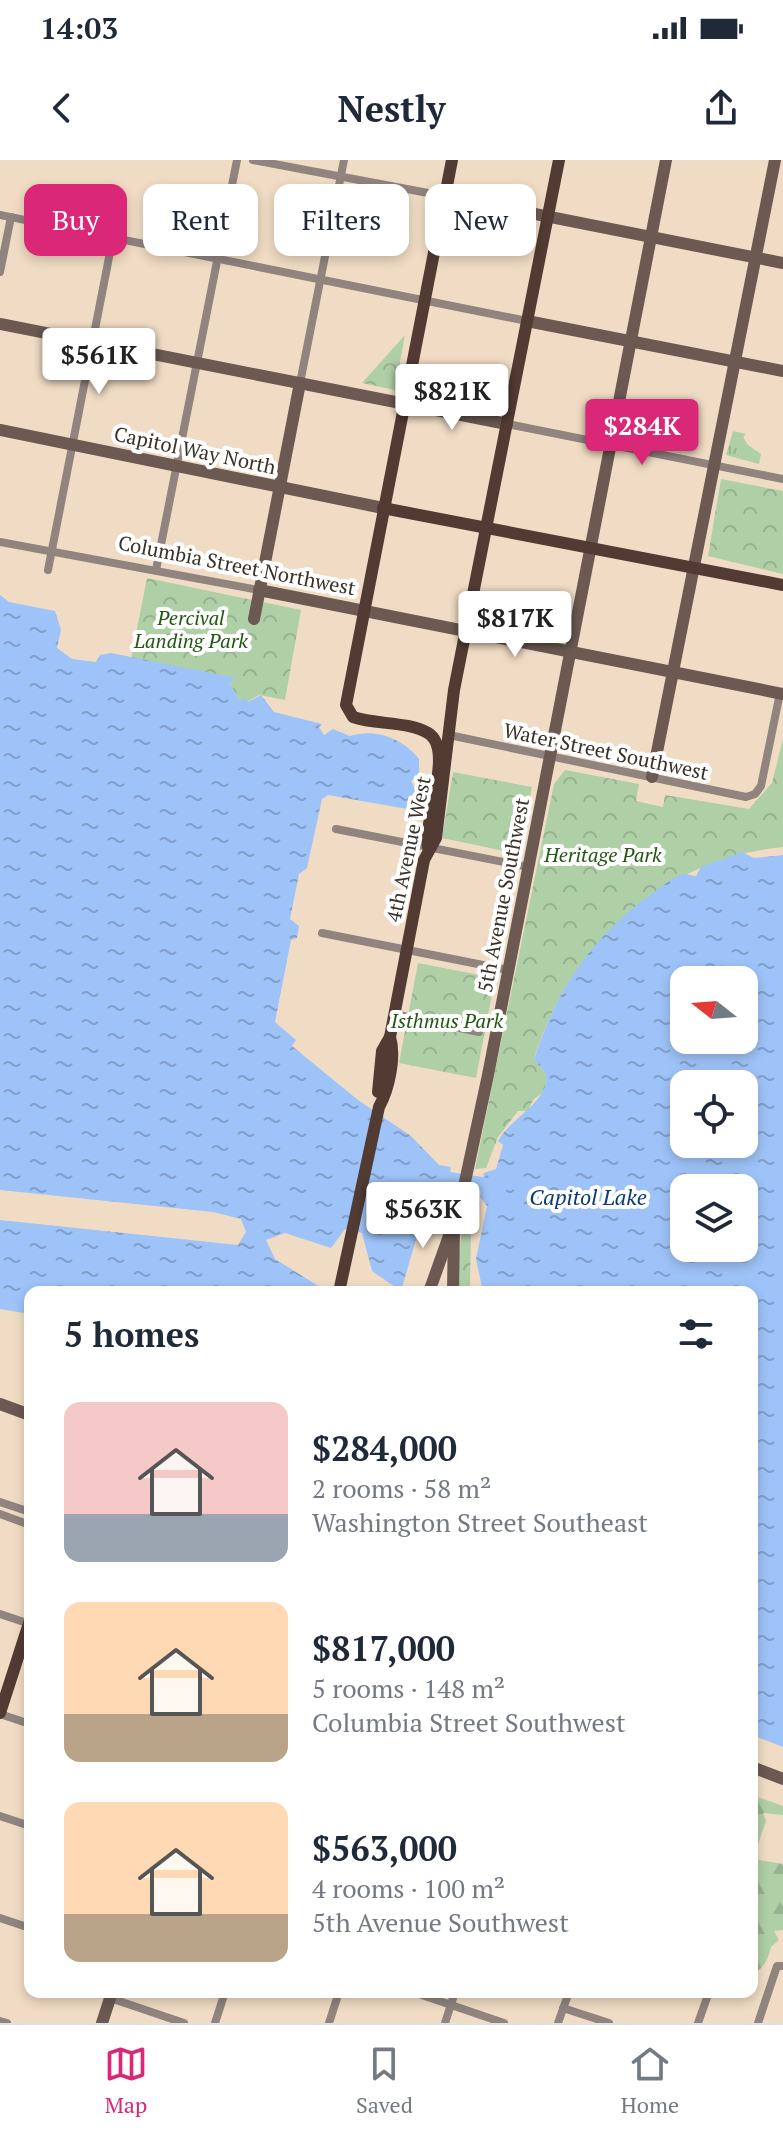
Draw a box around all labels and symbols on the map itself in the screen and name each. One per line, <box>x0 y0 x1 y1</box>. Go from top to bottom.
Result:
pin: $561K <box>43 328 155 396</box>
pin: $821K <box>396 364 508 432</box>
pin: $284K <box>586 399 698 467</box>
street label: Capitol Way North <box>112 420 279 480</box>
street label: Columbia Street Northwest <box>116 529 359 601</box>
pin: $817K <box>459 591 571 659</box>
park label: Percival Landing Park <box>133 604 248 654</box>
street label: Water Street Southwest <box>501 716 711 786</box>
street label: 4th Avenue West <box>379 773 437 924</box>
street label: 5th Avenue Southwest <box>471 795 535 995</box>
park label: Heritage Park <box>543 841 662 868</box>
north arrow <box>670 966 758 1054</box>
park label: Isthmus Park <box>390 1007 504 1034</box>
pin: $563K <box>367 1182 479 1250</box>
water label: Capitol Lake <box>529 1182 647 1211</box>

